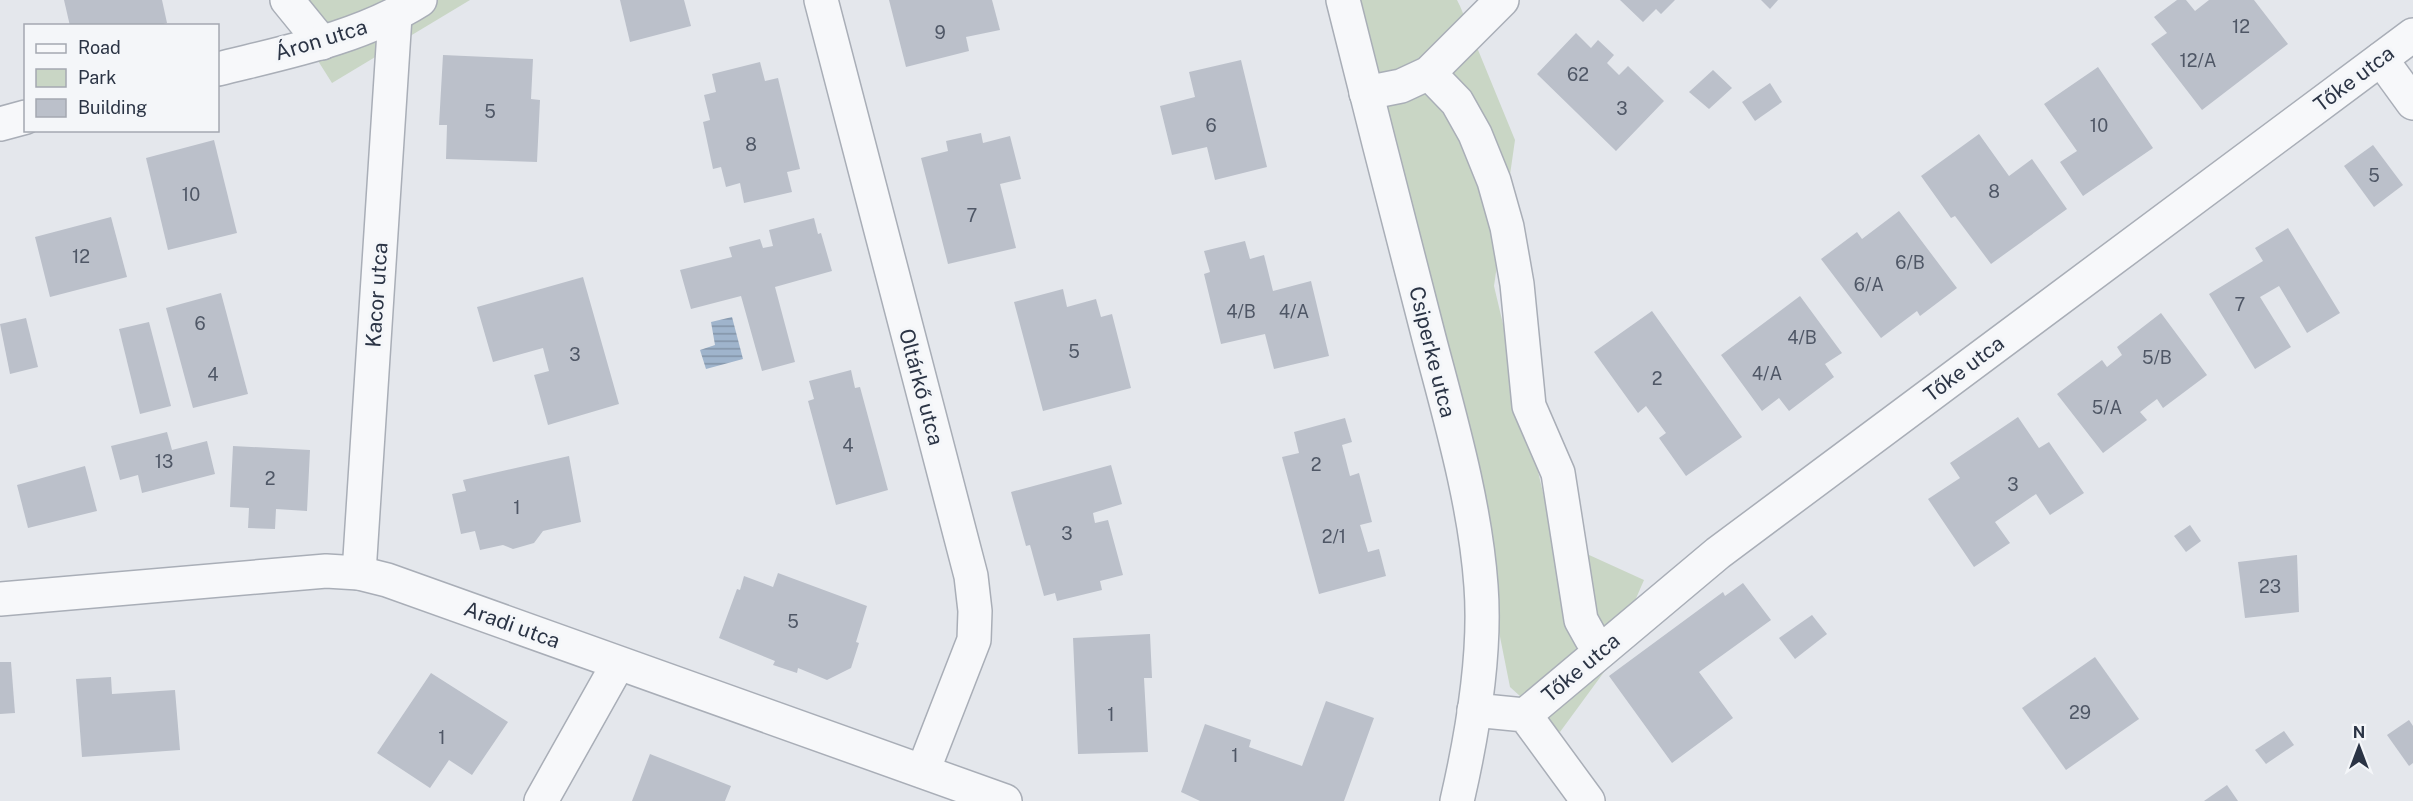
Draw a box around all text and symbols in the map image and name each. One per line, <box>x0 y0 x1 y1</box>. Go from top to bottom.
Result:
street label: Áron utca <box>272 14 370 65</box>
house number: 12 <box>2232 16 2250 37</box>
house number: 9 <box>934 22 946 43</box>
legend <box>24 24 219 132</box>
text: Road <box>78 37 121 58</box>
street label: Tőke utca <box>2309 40 2399 117</box>
house number: 12/A <box>2179 50 2217 71</box>
house number: 62 <box>1567 64 1589 85</box>
text: Park <box>78 67 116 88</box>
text: Building <box>78 97 147 118</box>
house number: 3 <box>1616 98 1628 119</box>
house number: 5 <box>484 101 496 122</box>
house number: 6 <box>1205 115 1217 136</box>
house number: 10 <box>2090 115 2108 136</box>
house number: 8 <box>745 134 757 155</box>
house number: 5 <box>2368 165 2380 186</box>
house number: 8 <box>1988 181 2000 202</box>
house number: 10 <box>182 184 200 205</box>
house number: 7 <box>967 205 977 226</box>
street label: Kacor utca <box>360 242 393 348</box>
house number: 12 <box>72 246 90 267</box>
house number: 6/B <box>1895 252 1925 273</box>
house number: 6/A <box>1854 274 1884 295</box>
street label: Csiperke utca <box>1404 284 1461 420</box>
house number: 7 <box>2235 294 2245 315</box>
house number: 4/B <box>1226 301 1256 322</box>
house number: 4/A <box>1279 301 1309 322</box>
house number: 6 <box>194 313 206 334</box>
street label: Oltárkő utca <box>894 326 949 448</box>
house number: 4/B <box>1787 327 1817 348</box>
street label: Tőke utca <box>1919 330 2009 407</box>
house number: 5 <box>1068 341 1080 362</box>
house number: 3 <box>569 344 581 365</box>
house number: 5/B <box>2142 347 2172 368</box>
house number: 4/A <box>1752 363 1782 384</box>
house number: 4 <box>207 364 219 385</box>
house number: 2 <box>1652 368 1662 389</box>
house number: 5/A <box>2092 397 2123 418</box>
house number: 4 <box>842 435 854 456</box>
house number: 13 <box>155 451 173 472</box>
house number: 2 <box>1311 454 1321 475</box>
house number: 2 <box>265 468 275 489</box>
house number: 3 <box>2007 474 2019 495</box>
house number: 1 <box>513 497 521 518</box>
house number: 3 <box>1061 523 1073 544</box>
house number: 2/1 <box>1322 526 1346 547</box>
house number: 23 <box>2259 576 2281 597</box>
street label: Aradi utca <box>461 596 564 653</box>
house number: 5 <box>787 611 799 632</box>
street label: Tőke utca <box>1537 628 1625 707</box>
house number: 29 <box>2069 702 2091 723</box>
house number: 1 <box>1107 704 1115 725</box>
north arrow <box>2329 717 2389 777</box>
text: N <box>2353 723 2365 742</box>
house number: 1 <box>438 727 446 748</box>
house number: 1 <box>1231 745 1239 766</box>

